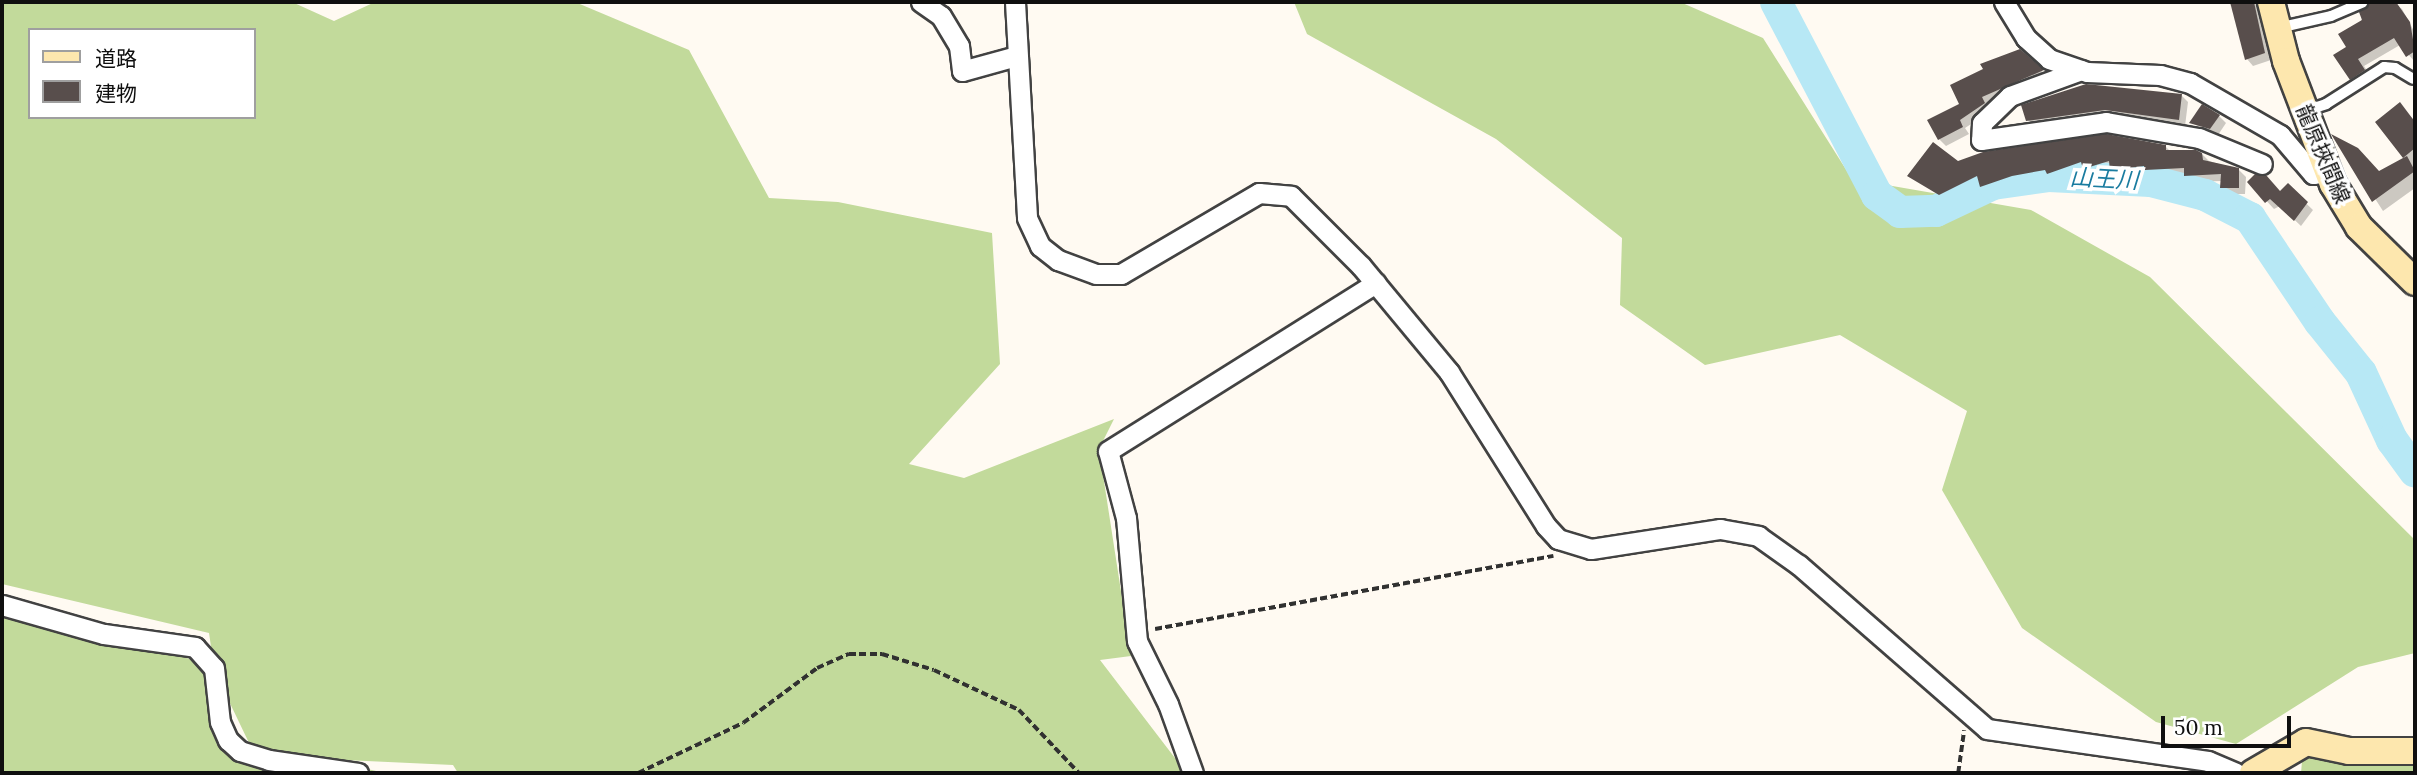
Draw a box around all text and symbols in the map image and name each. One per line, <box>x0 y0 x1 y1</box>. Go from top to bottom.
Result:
legend <box>28 28 256 119</box>
text: 道路 <box>95 45 137 72</box>
text: 建物 <box>95 80 137 107</box>
street label: 龍原挾間線 <box>2291 101 2355 207</box>
water label: 山王川 <box>2069 163 2139 195</box>
scale bar <box>2165 702 2294 746</box>
text: 50 m <box>2174 714 2223 741</box>

